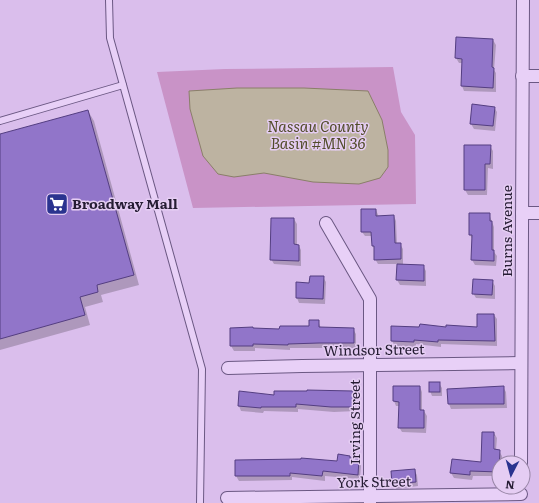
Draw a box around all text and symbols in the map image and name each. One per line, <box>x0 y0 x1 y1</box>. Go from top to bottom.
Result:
water label: Nassau County Basin #MN 36 <box>267 114 369 154</box>
street label: Burns Avenue <box>496 185 516 277</box>
supermarket icon: Broadway Mall <box>44 191 70 217</box>
place label: Broadway Mall <box>72 193 178 213</box>
street label: Windsor Street <box>323 338 425 360</box>
street label: Irving Street <box>344 379 364 465</box>
north arrow <box>491 455 531 495</box>
street label: York Street <box>337 470 412 492</box>
text: N <box>504 478 515 494</box>

